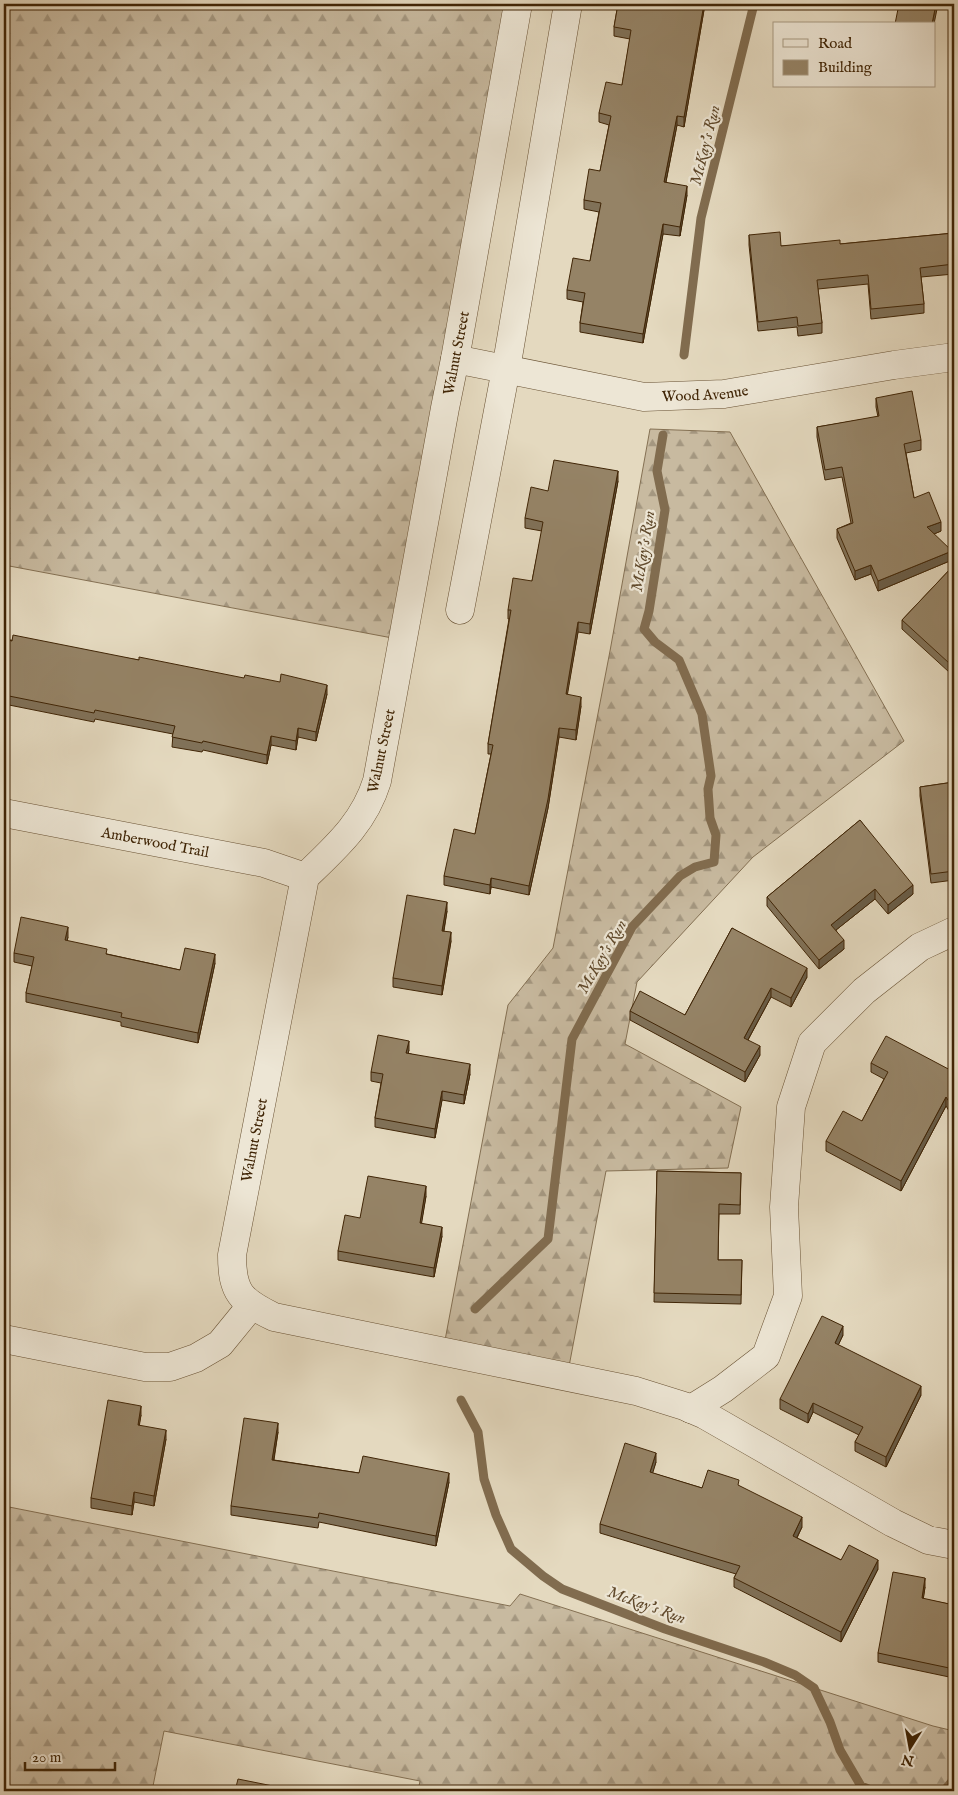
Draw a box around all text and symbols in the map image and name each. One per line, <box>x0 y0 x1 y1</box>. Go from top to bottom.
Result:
legend <box>773 22 936 88</box>
text: Road <box>818 34 853 53</box>
text: Building <box>818 58 873 77</box>
water label: McKay's Run <box>686 103 726 188</box>
street label: Walnut Street <box>439 309 474 397</box>
street label: Wood Avenue <box>661 381 750 406</box>
water label: McKay's Run <box>628 509 660 593</box>
street label: Walnut Street <box>363 707 400 795</box>
street label: Amberwood Trail <box>99 823 211 862</box>
water label: McKay's Run <box>574 917 632 997</box>
street label: Walnut Street <box>237 1096 272 1184</box>
water label: McKay's Run <box>604 1582 688 1629</box>
north arrow <box>886 1722 936 1772</box>
scale bar <box>25 1740 115 1772</box>
text: 20 m <box>32 1748 62 1767</box>
text: N <box>900 1750 916 1770</box>

